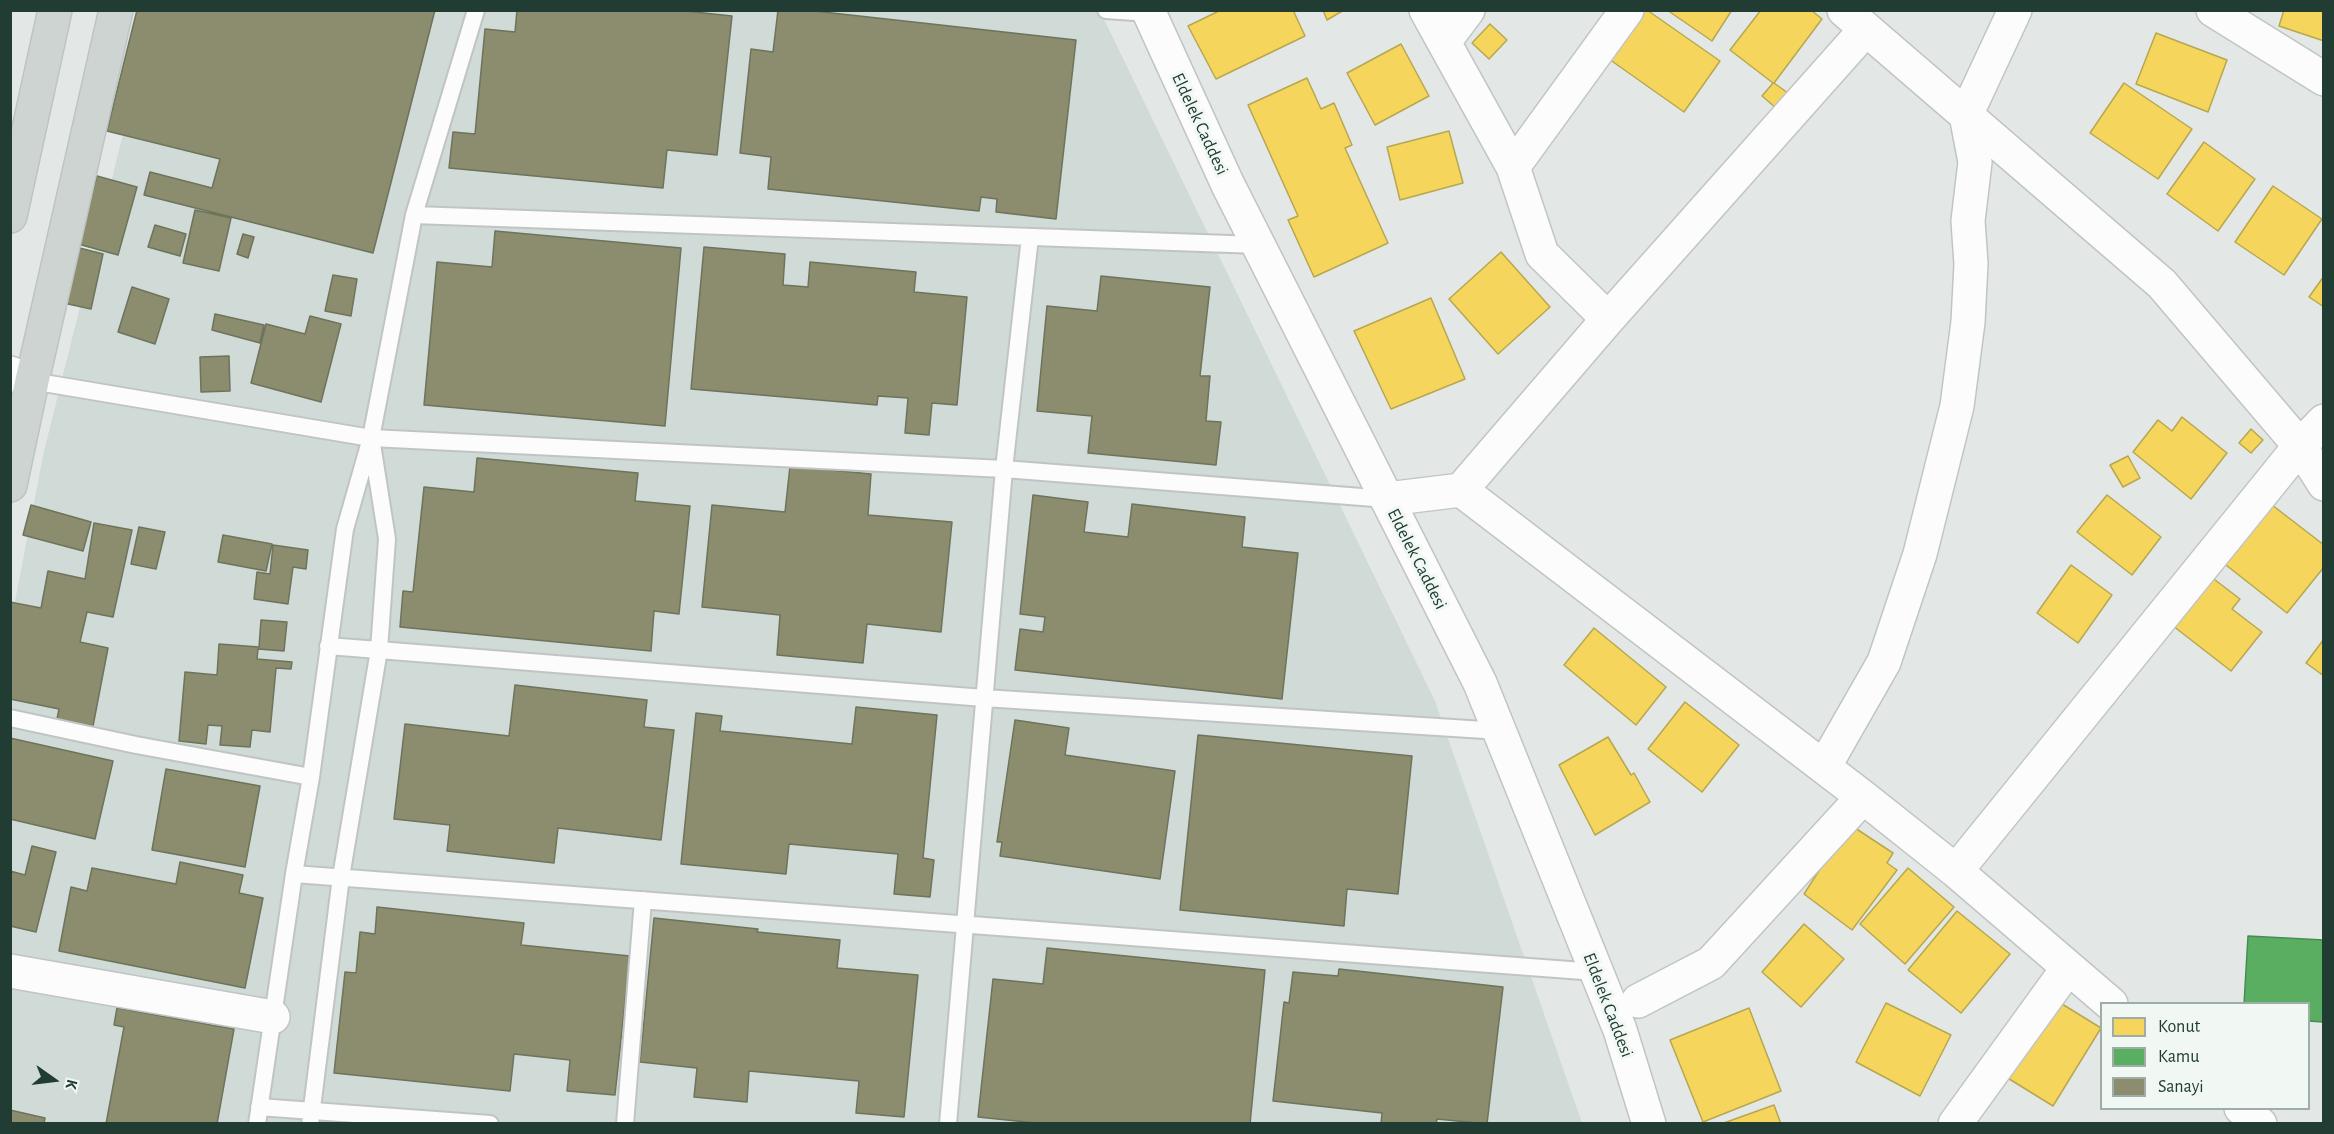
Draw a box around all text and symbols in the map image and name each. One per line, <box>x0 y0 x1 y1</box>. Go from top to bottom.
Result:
street label: Eldelek Caddesi <box>1167 69 1233 179</box>
street label: Eldelek Caddesi <box>1382 505 1452 613</box>
street label: Eldelek Caddesi <box>1578 950 1638 1060</box>
legend <box>2100 1002 2310 1110</box>
text: Konut <box>2158 1018 2200 1036</box>
text: Kamu <box>2158 1048 2199 1066</box>
north arrow <box>24 1050 84 1110</box>
text: K <box>63 1078 80 1091</box>
text: Sanayi <box>2158 1078 2204 1096</box>

